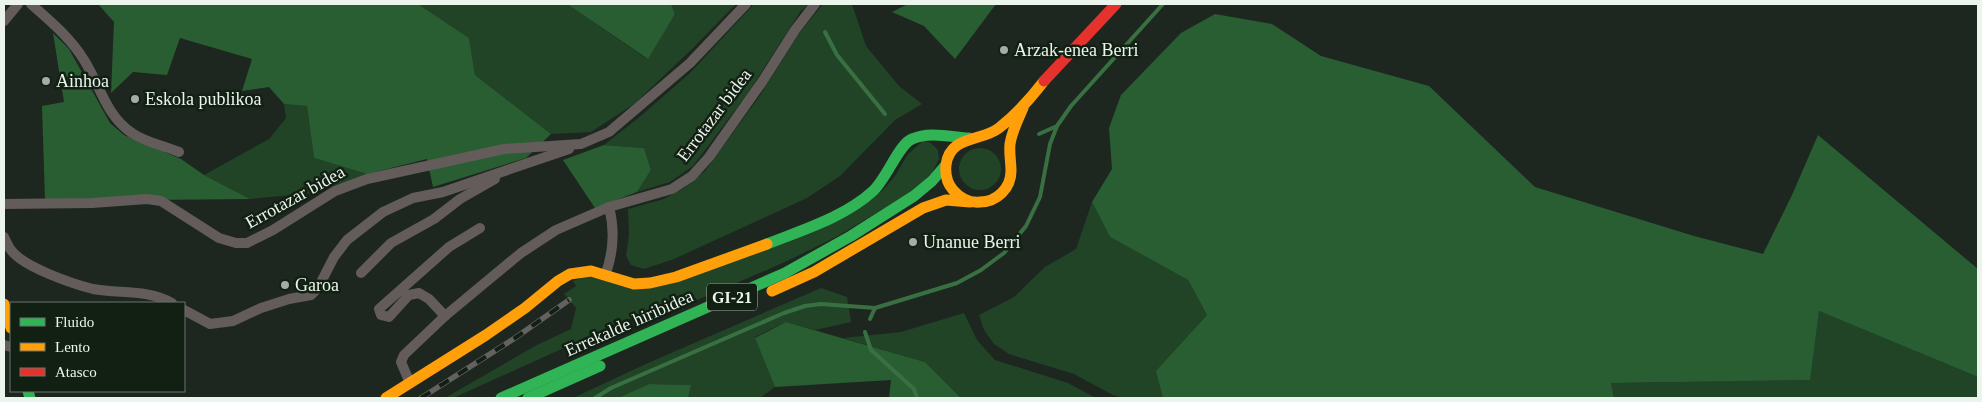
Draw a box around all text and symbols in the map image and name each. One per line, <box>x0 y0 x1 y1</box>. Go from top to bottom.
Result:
place label: Arzak-enea Berri <box>1014 40 1138 60</box>
marker: Arzak-enea Berri <box>998 44 1010 56</box>
street label: Errotazar bidea <box>673 65 755 165</box>
place label: Ainhoa <box>56 71 109 91</box>
marker: Ainhoa <box>40 75 52 87</box>
place label: Eskola publikoa <box>145 89 261 109</box>
marker: Eskola publikoa <box>129 93 141 105</box>
street label: Errotazar bidea <box>242 161 348 233</box>
place label: Unanue Berri <box>923 232 1020 252</box>
marker: Unanue Berri <box>907 236 919 248</box>
place label: Garoa <box>295 275 339 295</box>
marker: Garoa <box>279 279 291 291</box>
road number: GI-21 <box>707 284 757 310</box>
street label: Errekalde hiribidea <box>562 286 696 360</box>
legend <box>10 302 185 392</box>
text: Fluido <box>55 314 94 330</box>
text: Lento <box>55 339 90 355</box>
text: Atasco <box>55 364 97 380</box>

